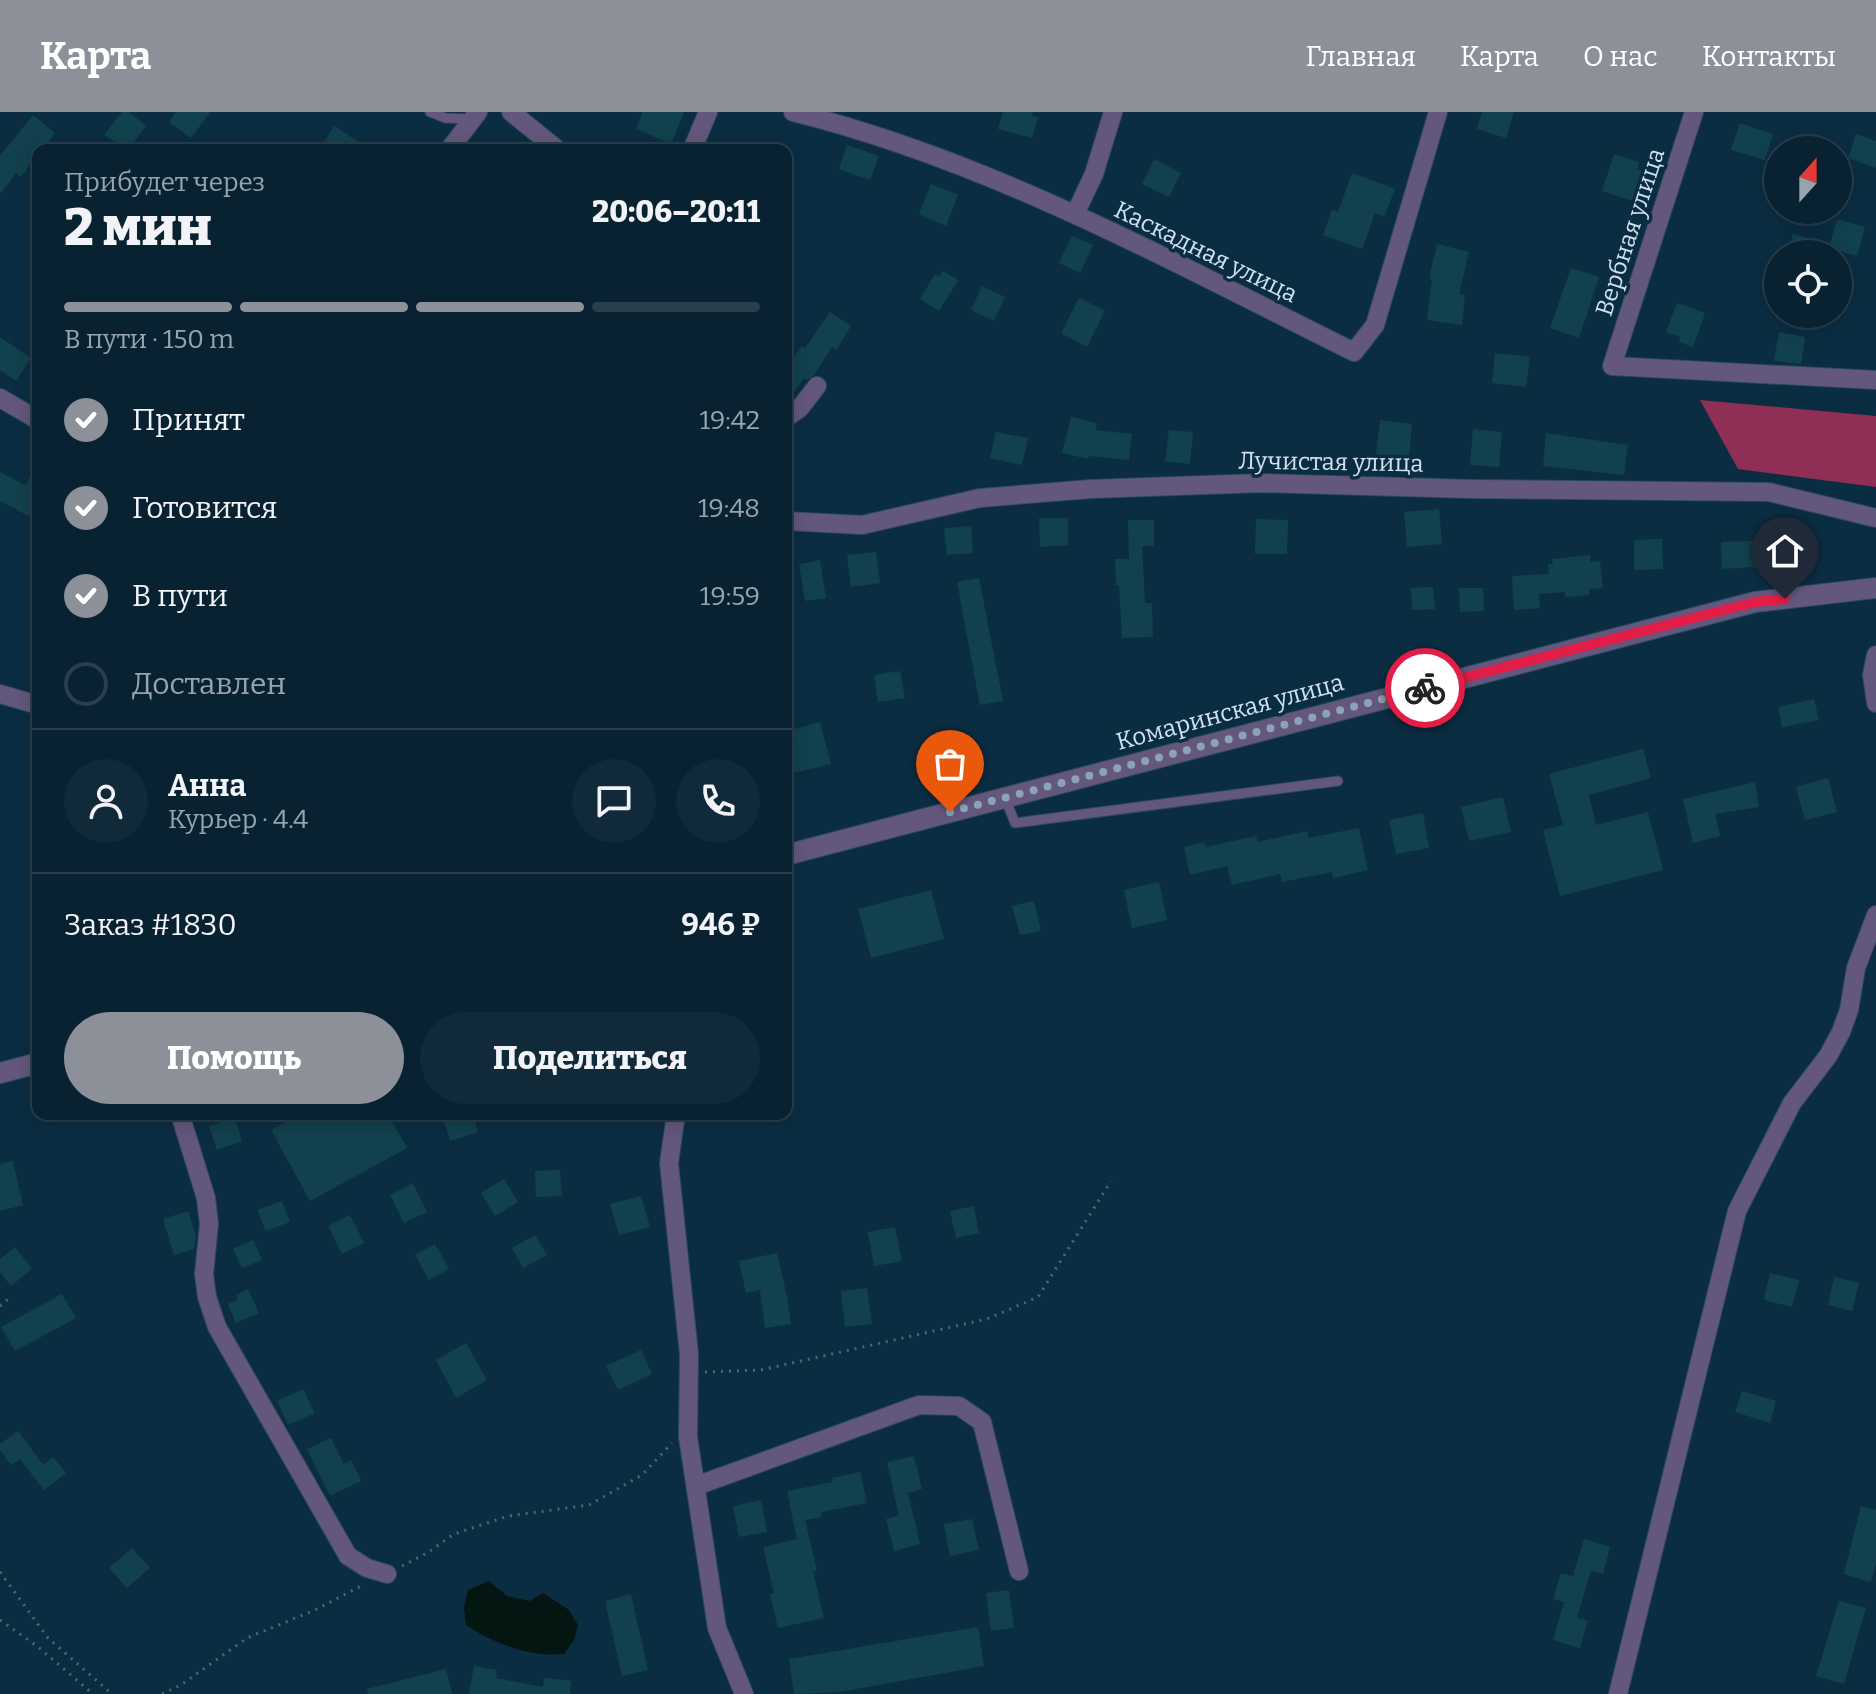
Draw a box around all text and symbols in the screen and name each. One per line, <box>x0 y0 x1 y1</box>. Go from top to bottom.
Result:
text: Карта <box>40 33 151 79</box>
text: Главная <box>1306 40 1416 73</box>
text: Карта <box>1460 40 1539 73</box>
text: О нас <box>1583 40 1658 73</box>
text: Контакты <box>1702 40 1836 73</box>
north arrow <box>1764 136 1852 224</box>
map controls <box>1764 136 1852 328</box>
street label: Вербная улица <box>1590 145 1670 319</box>
text: Прибудет через <box>64 167 265 198</box>
text: 20:06–20:11 <box>592 194 760 230</box>
text: 2 мин <box>64 196 212 259</box>
street label: Каскадная улица <box>1110 196 1302 308</box>
button: locate <box>1764 240 1852 328</box>
text: В пути · 150 m <box>64 324 234 355</box>
icon: check <box>64 398 108 442</box>
text: Принят <box>132 402 245 438</box>
text: 19:42 <box>699 405 760 436</box>
street label: Лучистая улица <box>1238 446 1424 478</box>
icon: check <box>64 486 108 530</box>
text: Готовится <box>132 490 277 526</box>
text: 19:48 <box>698 493 760 524</box>
pin <box>1751 517 1819 599</box>
icon: home <box>1763 529 1807 573</box>
icon: check <box>64 574 108 618</box>
text: В пути <box>132 578 228 614</box>
text: 19:59 <box>700 581 760 612</box>
courier <box>1385 648 1465 728</box>
text: Доставлен <box>132 666 286 702</box>
icon: bike <box>1403 666 1447 710</box>
street label: Комаринская улица <box>1113 668 1347 756</box>
pin <box>916 730 984 812</box>
icon: bag <box>928 742 972 786</box>
button: person <box>64 759 148 843</box>
button: chat <box>572 759 656 843</box>
button: phone <box>676 759 760 843</box>
text: Анна <box>168 768 246 804</box>
text: Курьер · 4.4 <box>168 804 308 835</box>
text: Заказ #1830 <box>64 907 237 943</box>
text: 946 ₽ <box>681 907 760 943</box>
button: Помощь <box>64 1012 404 1104</box>
button: Поделиться <box>420 1012 760 1104</box>

